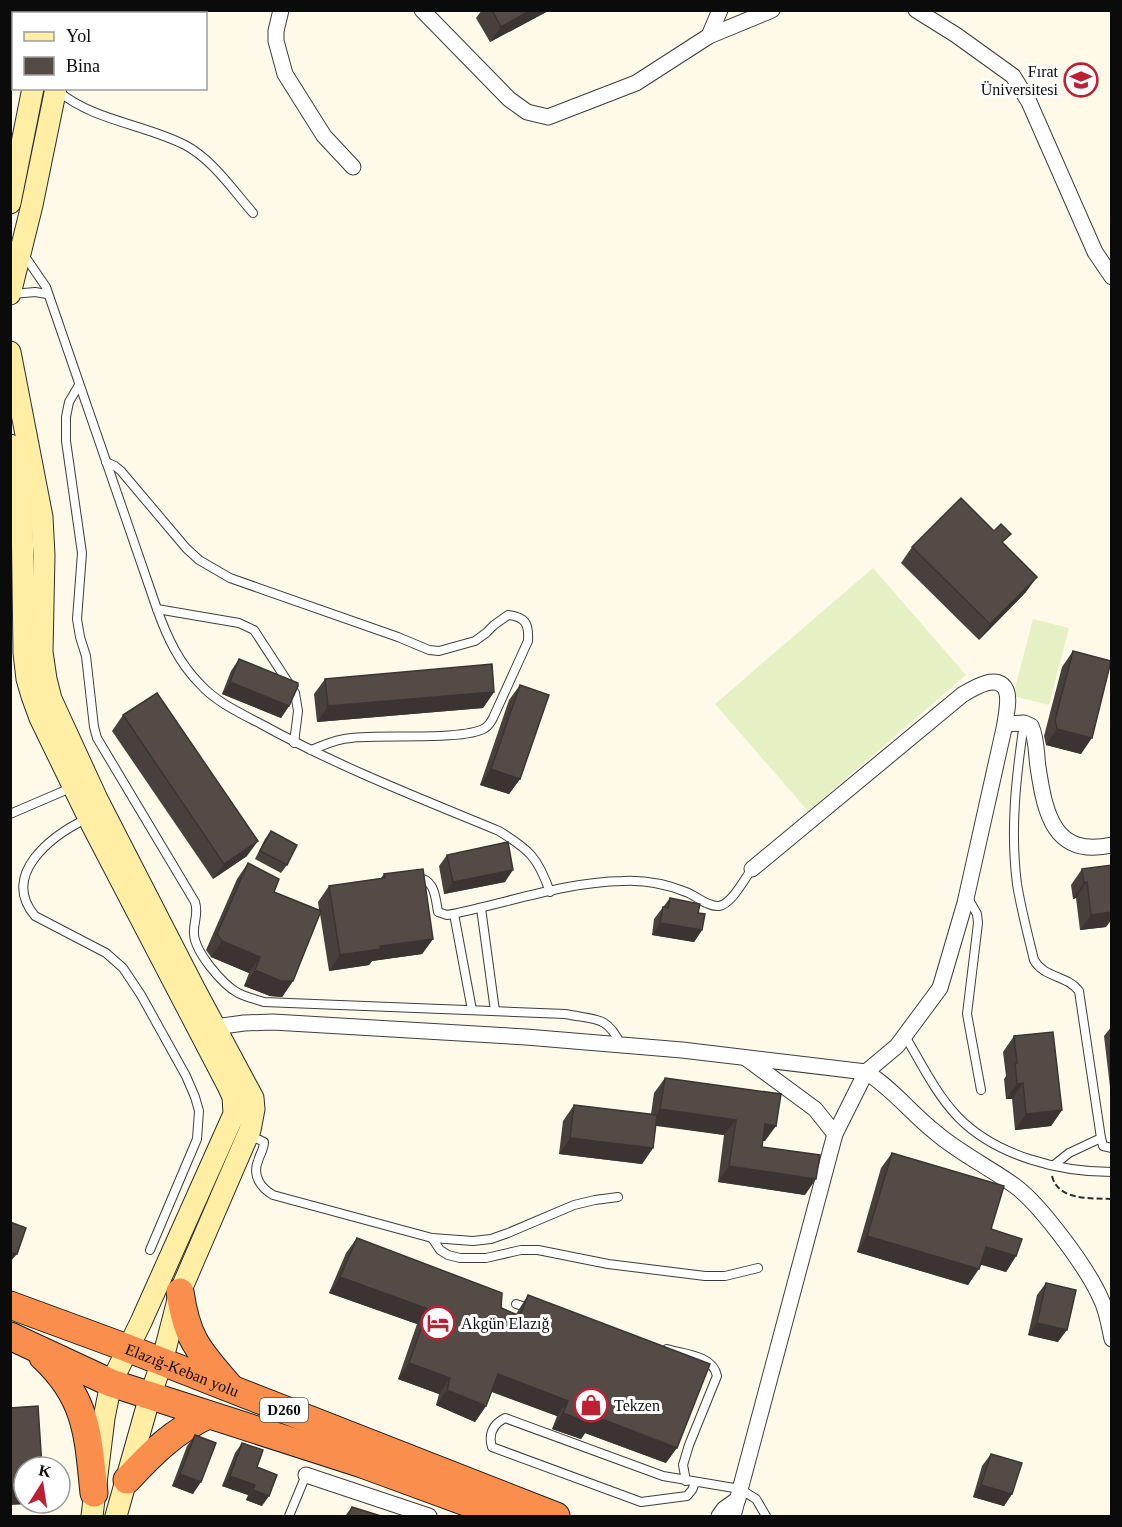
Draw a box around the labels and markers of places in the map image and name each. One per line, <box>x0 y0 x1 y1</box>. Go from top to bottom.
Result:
school or university icon: Fırat Üniversitesi <box>1063 62 1099 98</box>
place label: Fırat Üniversitesi <box>981 63 1059 98</box>
hotel icon: Akgün Elazığ <box>420 1305 456 1341</box>
place label: Akgün Elazığ <box>461 1315 549 1333</box>
shop icon: Tekzen <box>573 1387 609 1423</box>
place label: Tekzen <box>614 1397 660 1414</box>

